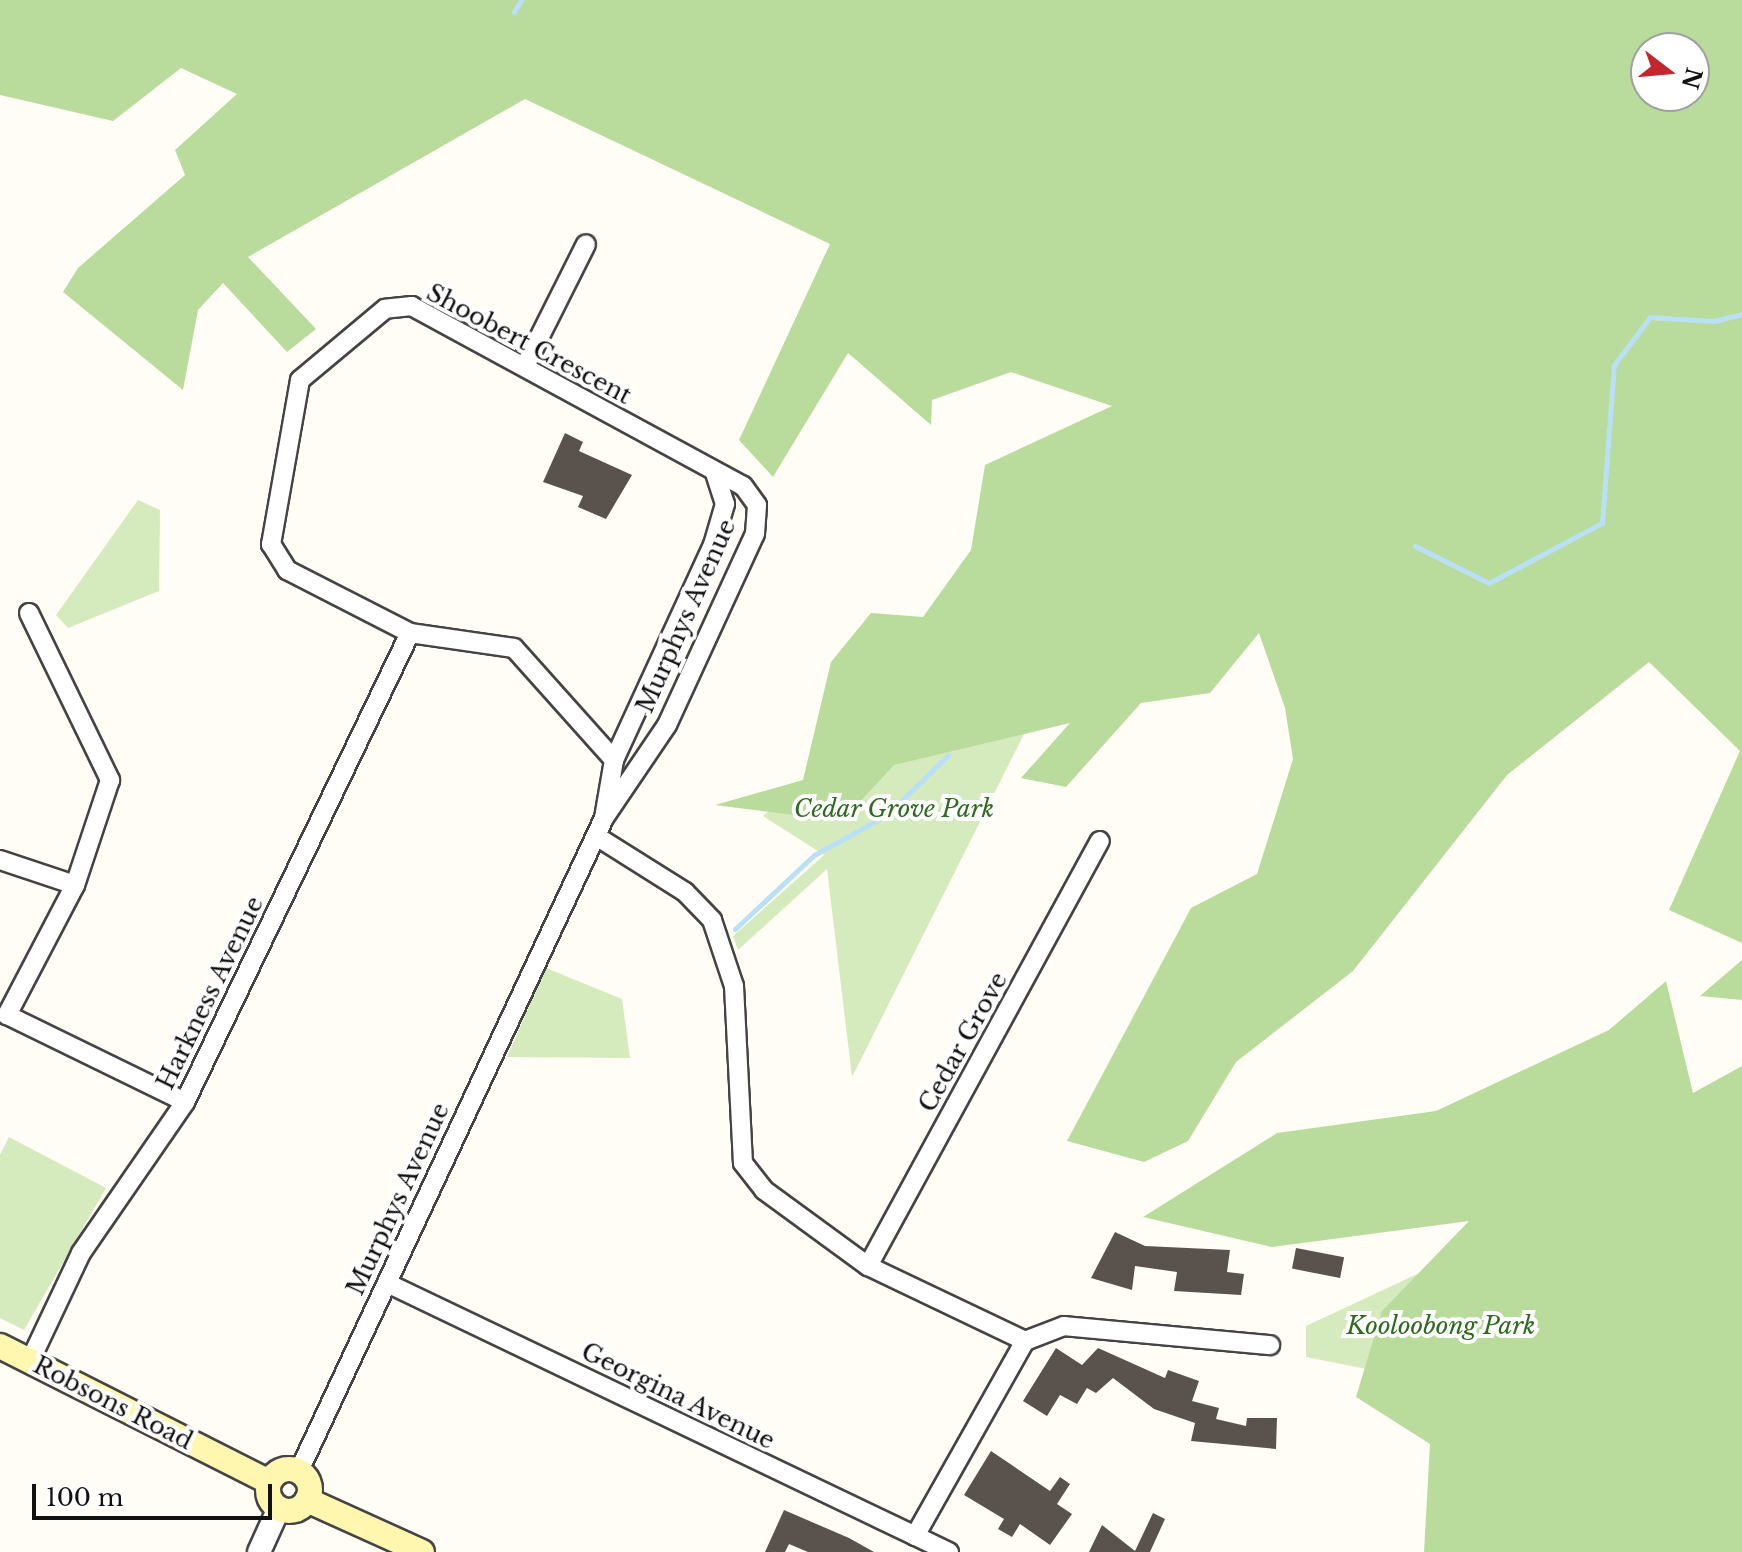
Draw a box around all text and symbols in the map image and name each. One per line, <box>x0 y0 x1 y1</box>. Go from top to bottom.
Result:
north arrow <box>1630 32 1710 112</box>
text: N <box>1676 65 1707 92</box>
street label: Shoobert Crescent <box>422 278 636 410</box>
street label: Murphys Avenue <box>630 514 742 718</box>
park label: Cedar Grove Park <box>794 795 994 823</box>
street label: Harkness Avenue <box>151 891 269 1095</box>
street label: Cedar Grove <box>913 967 1013 1117</box>
street label: Murphys Avenue <box>341 1098 455 1300</box>
park label: Kooloobong Park <box>1346 1312 1536 1340</box>
street label: Georgina Avenue <box>576 1336 780 1456</box>
street label: Robsons Road <box>29 1350 197 1456</box>
scale bar <box>36 1468 276 1518</box>
text: 100 m <box>46 1483 124 1512</box>

